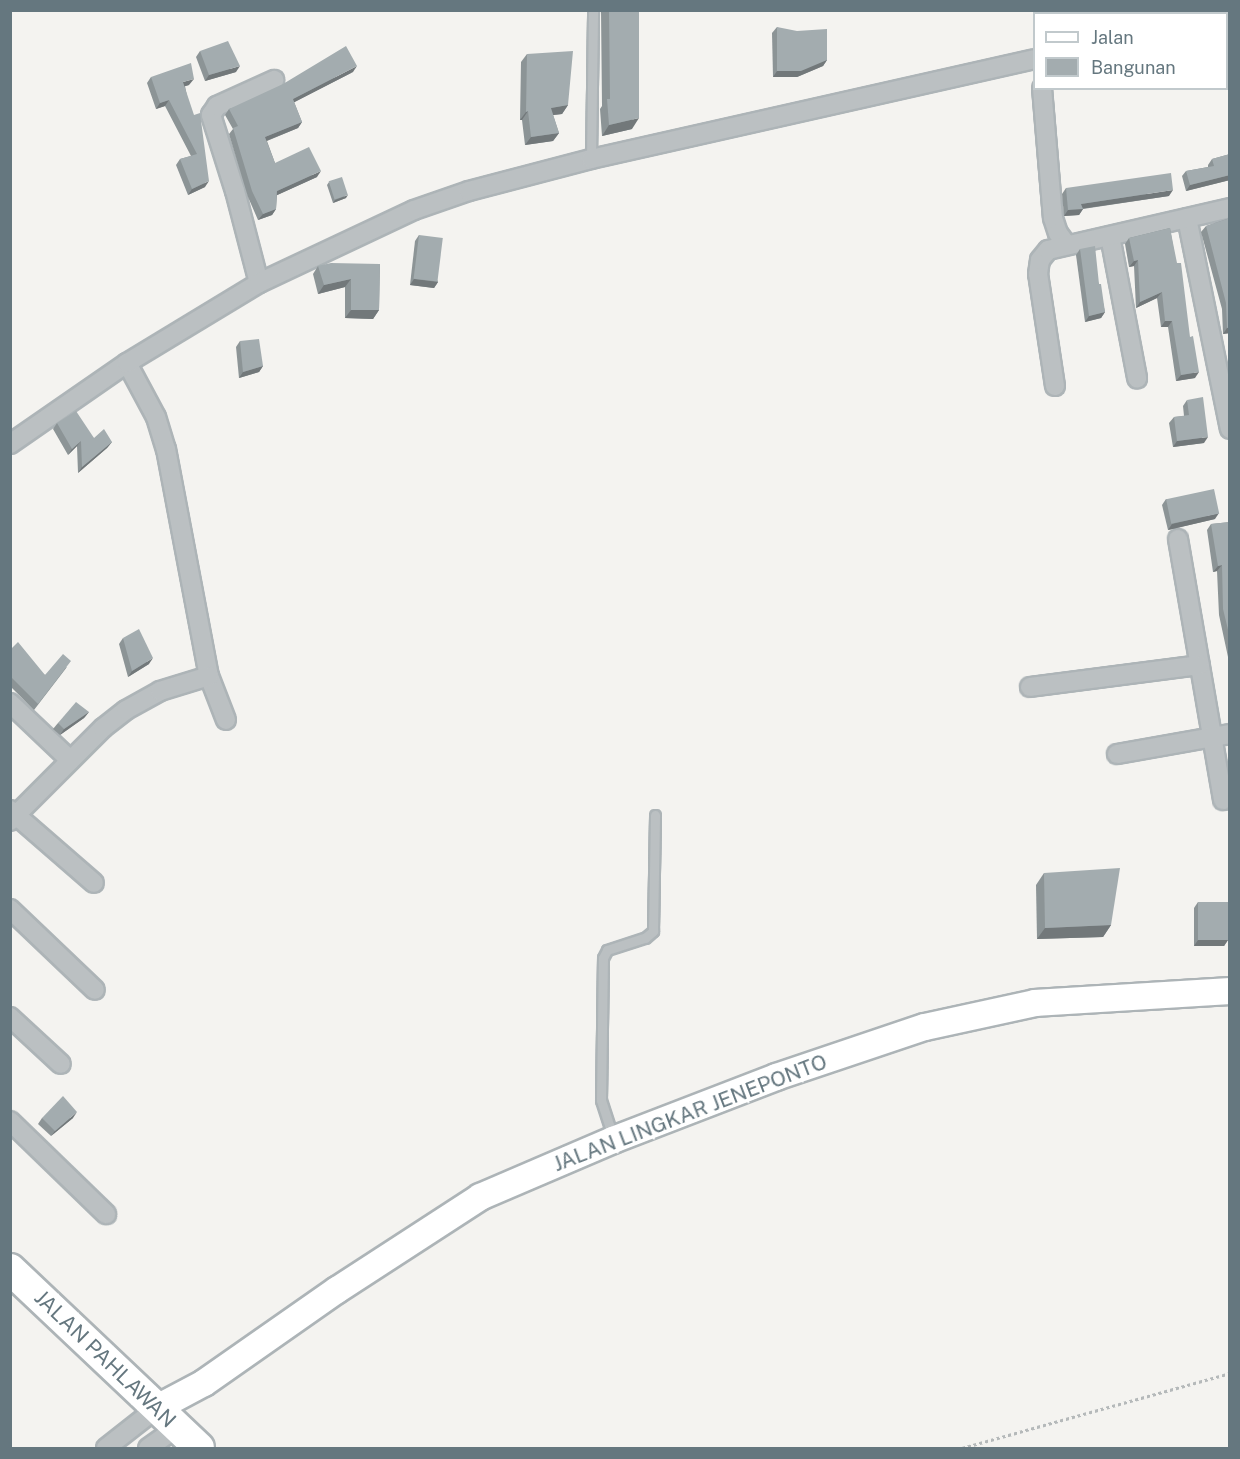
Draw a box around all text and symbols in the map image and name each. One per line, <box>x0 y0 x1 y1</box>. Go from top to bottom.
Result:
legend <box>1033 12 1228 90</box>
text: Jalan <box>1091 27 1134 48</box>
text: Bangunan <box>1091 57 1176 78</box>
street label: JALAN LINGKAR JENEPONTO <box>549 1049 831 1177</box>
street label: JALAN PAHLAWAN <box>29 1285 181 1433</box>

